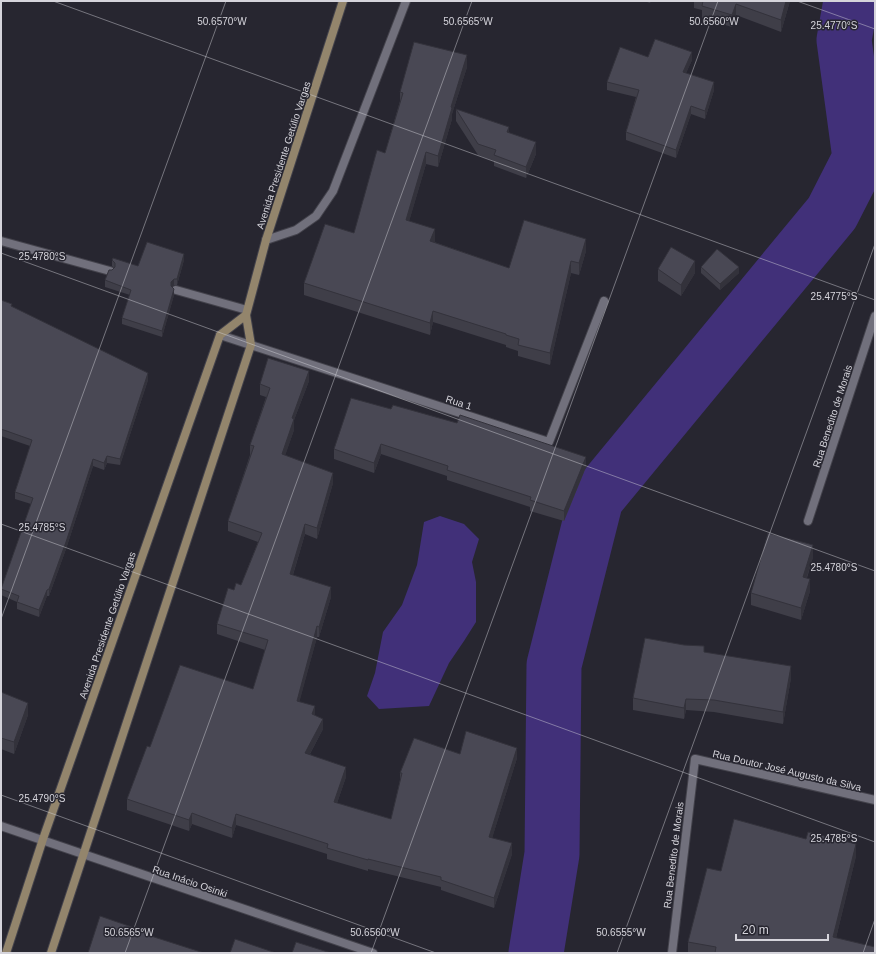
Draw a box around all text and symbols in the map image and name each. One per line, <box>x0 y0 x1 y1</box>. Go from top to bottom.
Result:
text: 50.6570°W <box>197 16 247 27</box>
text: 50.6565°W <box>443 16 493 27</box>
text: 50.6560°W <box>689 16 739 27</box>
text: 25.4770°S <box>811 20 858 31</box>
street label: Avenida Presidente Getúlio Vargas <box>254 80 313 230</box>
text: 25.4780°S <box>19 251 66 262</box>
text: 25.4775°S <box>811 291 858 302</box>
street label: Rua Benedito de Morais <box>811 363 854 469</box>
street label: Rua 1 <box>444 393 474 412</box>
text: 25.4785°S <box>19 522 66 533</box>
street label: Avenida Presidente Getúlio Vargas <box>77 550 138 700</box>
text: 25.4780°S <box>811 562 858 573</box>
street label: Rua Doutor José Augusto da Silva <box>711 748 863 793</box>
text: 25.4790°S <box>19 793 66 804</box>
street label: Rua Benedito de Morais <box>661 801 685 909</box>
text: 25.4785°S <box>811 833 858 844</box>
street label: Rua Inácio Osinki <box>151 864 229 899</box>
scale bar <box>736 916 828 942</box>
text: 20 m <box>742 923 769 937</box>
text: 50.6565°W <box>104 927 154 938</box>
text: 50.6560°W <box>350 927 400 938</box>
text: 50.6555°W <box>596 927 646 938</box>

